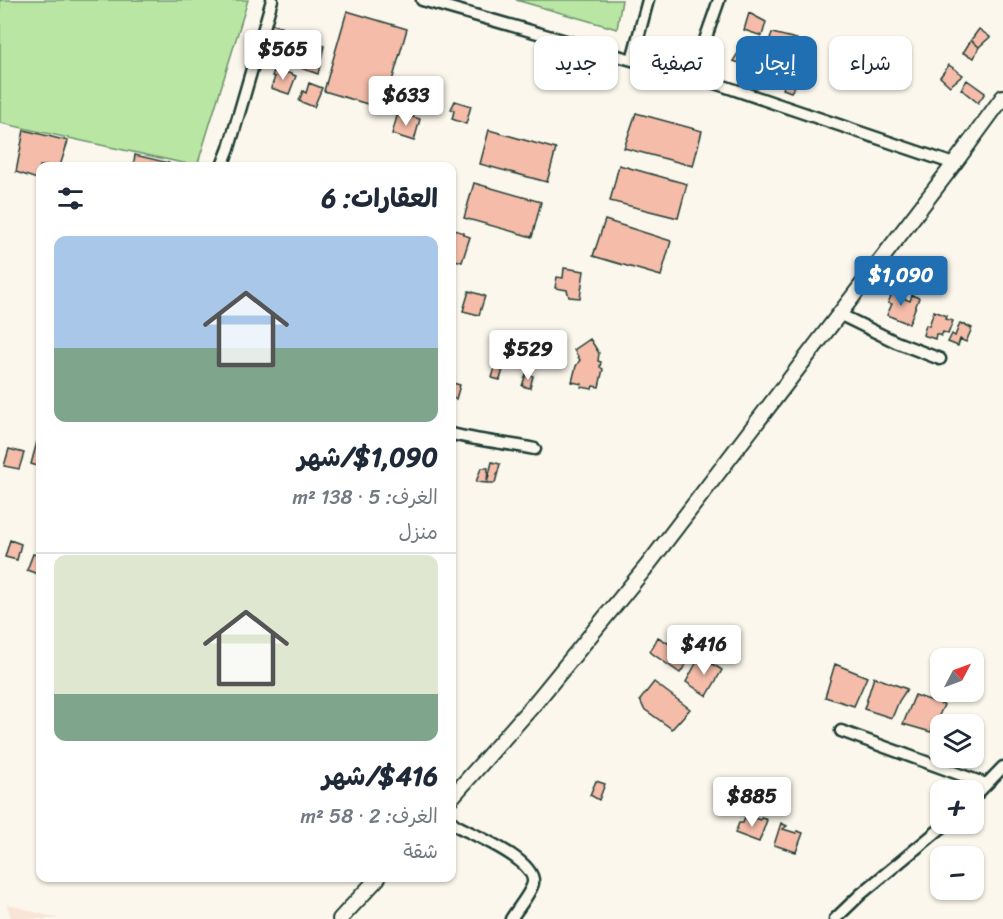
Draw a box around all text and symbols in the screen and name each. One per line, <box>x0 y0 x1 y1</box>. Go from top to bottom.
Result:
pin: $565 <box>247 30 319 81</box>
text: $565 <box>258 32 308 67</box>
chip: جديد <box>534 36 618 90</box>
chip: تصفية <box>630 36 724 90</box>
chip: إيجار <box>736 36 817 90</box>
chip: شراء <box>829 36 912 90</box>
pin: $633 <box>370 76 442 127</box>
text: $633 <box>383 78 429 113</box>
text: العقارات: 6 <box>322 175 438 221</box>
icon: filters <box>54 182 87 215</box>
pin: $1,090 <box>852 256 950 307</box>
text: $1,090 <box>869 258 933 293</box>
icon: home <box>192 275 300 383</box>
pin: $529 <box>492 330 564 381</box>
text: $529 <box>503 332 553 367</box>
text: $1,090/شهر <box>297 434 438 480</box>
text: الغرف: 5 · 138 m² <box>293 480 438 515</box>
text: منزل <box>399 515 438 550</box>
icon: home <box>192 594 300 702</box>
pin: $416 <box>668 625 740 676</box>
text: $416 <box>681 627 727 662</box>
north arrow <box>930 648 984 702</box>
map controls <box>930 648 984 900</box>
button: layers <box>930 714 984 768</box>
text: $416/شهر <box>322 753 438 799</box>
pin: $885 <box>716 777 788 828</box>
text: $885 <box>727 779 777 814</box>
button: + <box>930 780 984 834</box>
text: الغرف: 2 · 58 m² <box>301 799 438 834</box>
text: شقة <box>403 834 438 869</box>
button: − <box>930 846 984 900</box>

